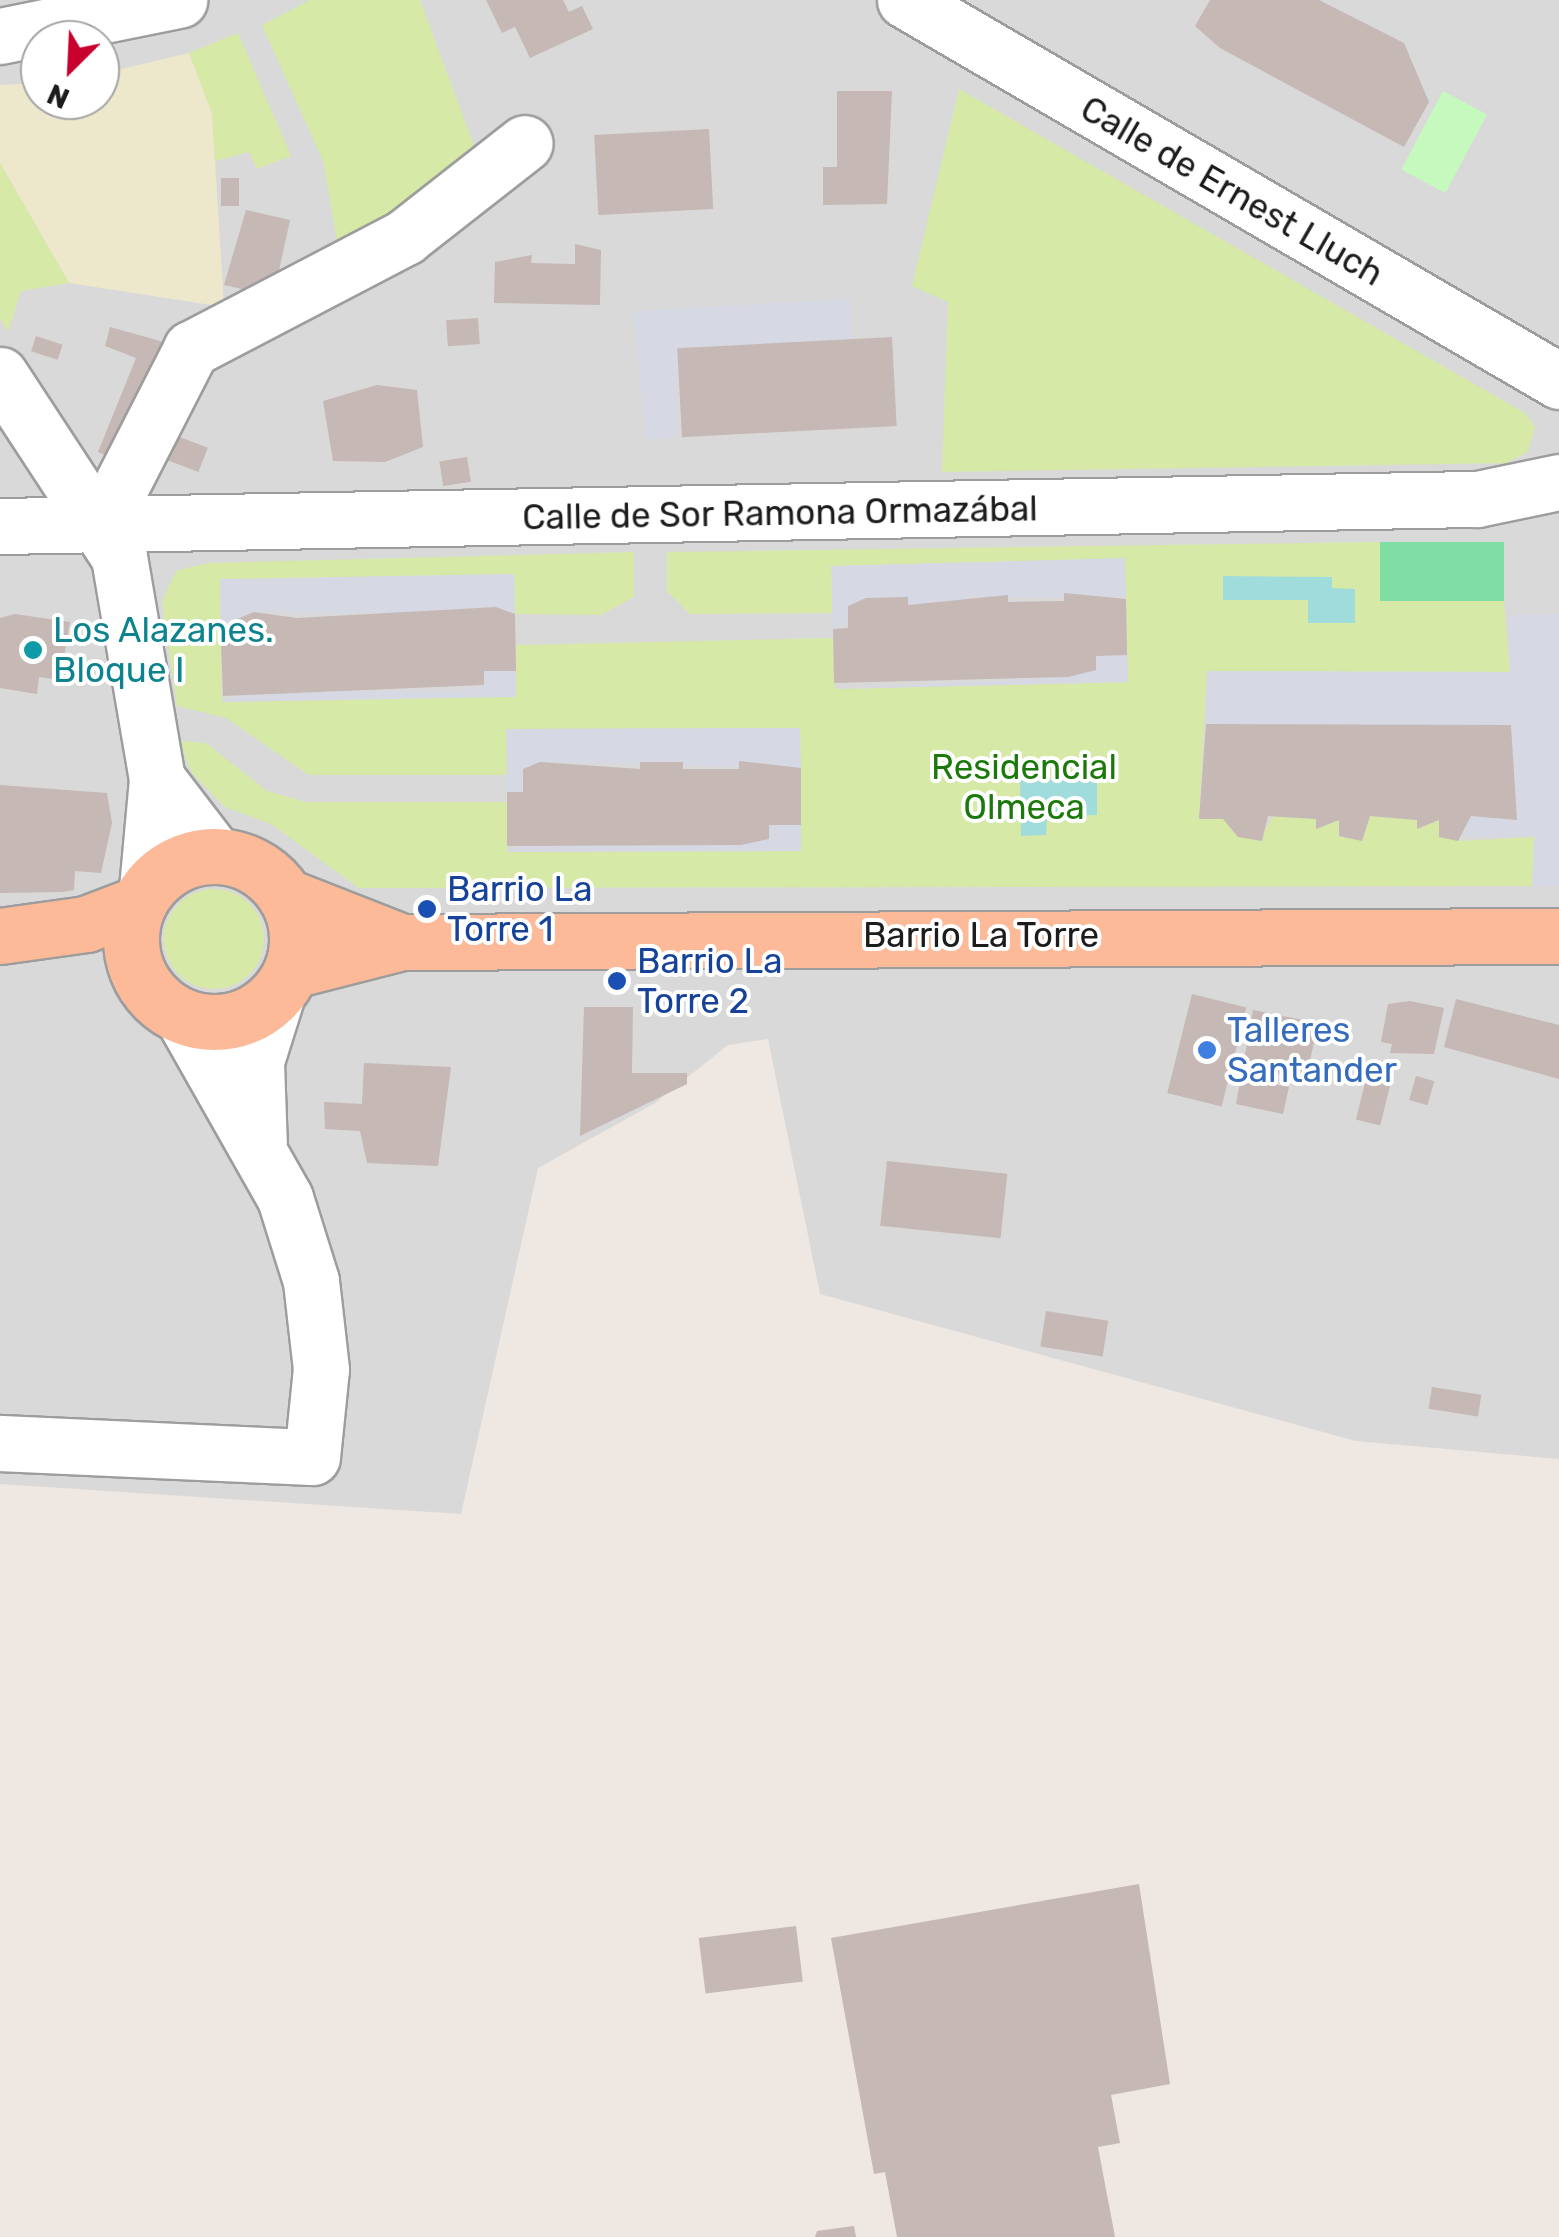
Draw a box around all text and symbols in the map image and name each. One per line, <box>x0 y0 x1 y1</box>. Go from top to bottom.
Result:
north arrow <box>20 20 120 120</box>
text: N <box>43 77 74 115</box>
street label: Calle de Ernest Lluch <box>1073 87 1391 295</box>
street label: Calle de Sor Ramona Ormazábal <box>522 487 1038 539</box>
place label: Los Alazanes. Bloque I <box>53 609 275 691</box>
marker: Los Alazanes. Bloque I <box>22 639 44 661</box>
park label: Residencial Olmeca <box>931 746 1117 828</box>
place label: Barrio La Torre 1 <box>447 868 592 950</box>
marker: Barrio La Torre 1 <box>416 898 438 920</box>
street label: Barrio La Torre <box>863 914 1099 956</box>
place label: Barrio La Torre 2 <box>637 940 782 1022</box>
marker: Barrio La Torre 2 <box>606 970 628 992</box>
place label: Talleres Santander <box>1227 1009 1397 1091</box>
marker: Talleres Santander <box>1196 1039 1218 1061</box>

